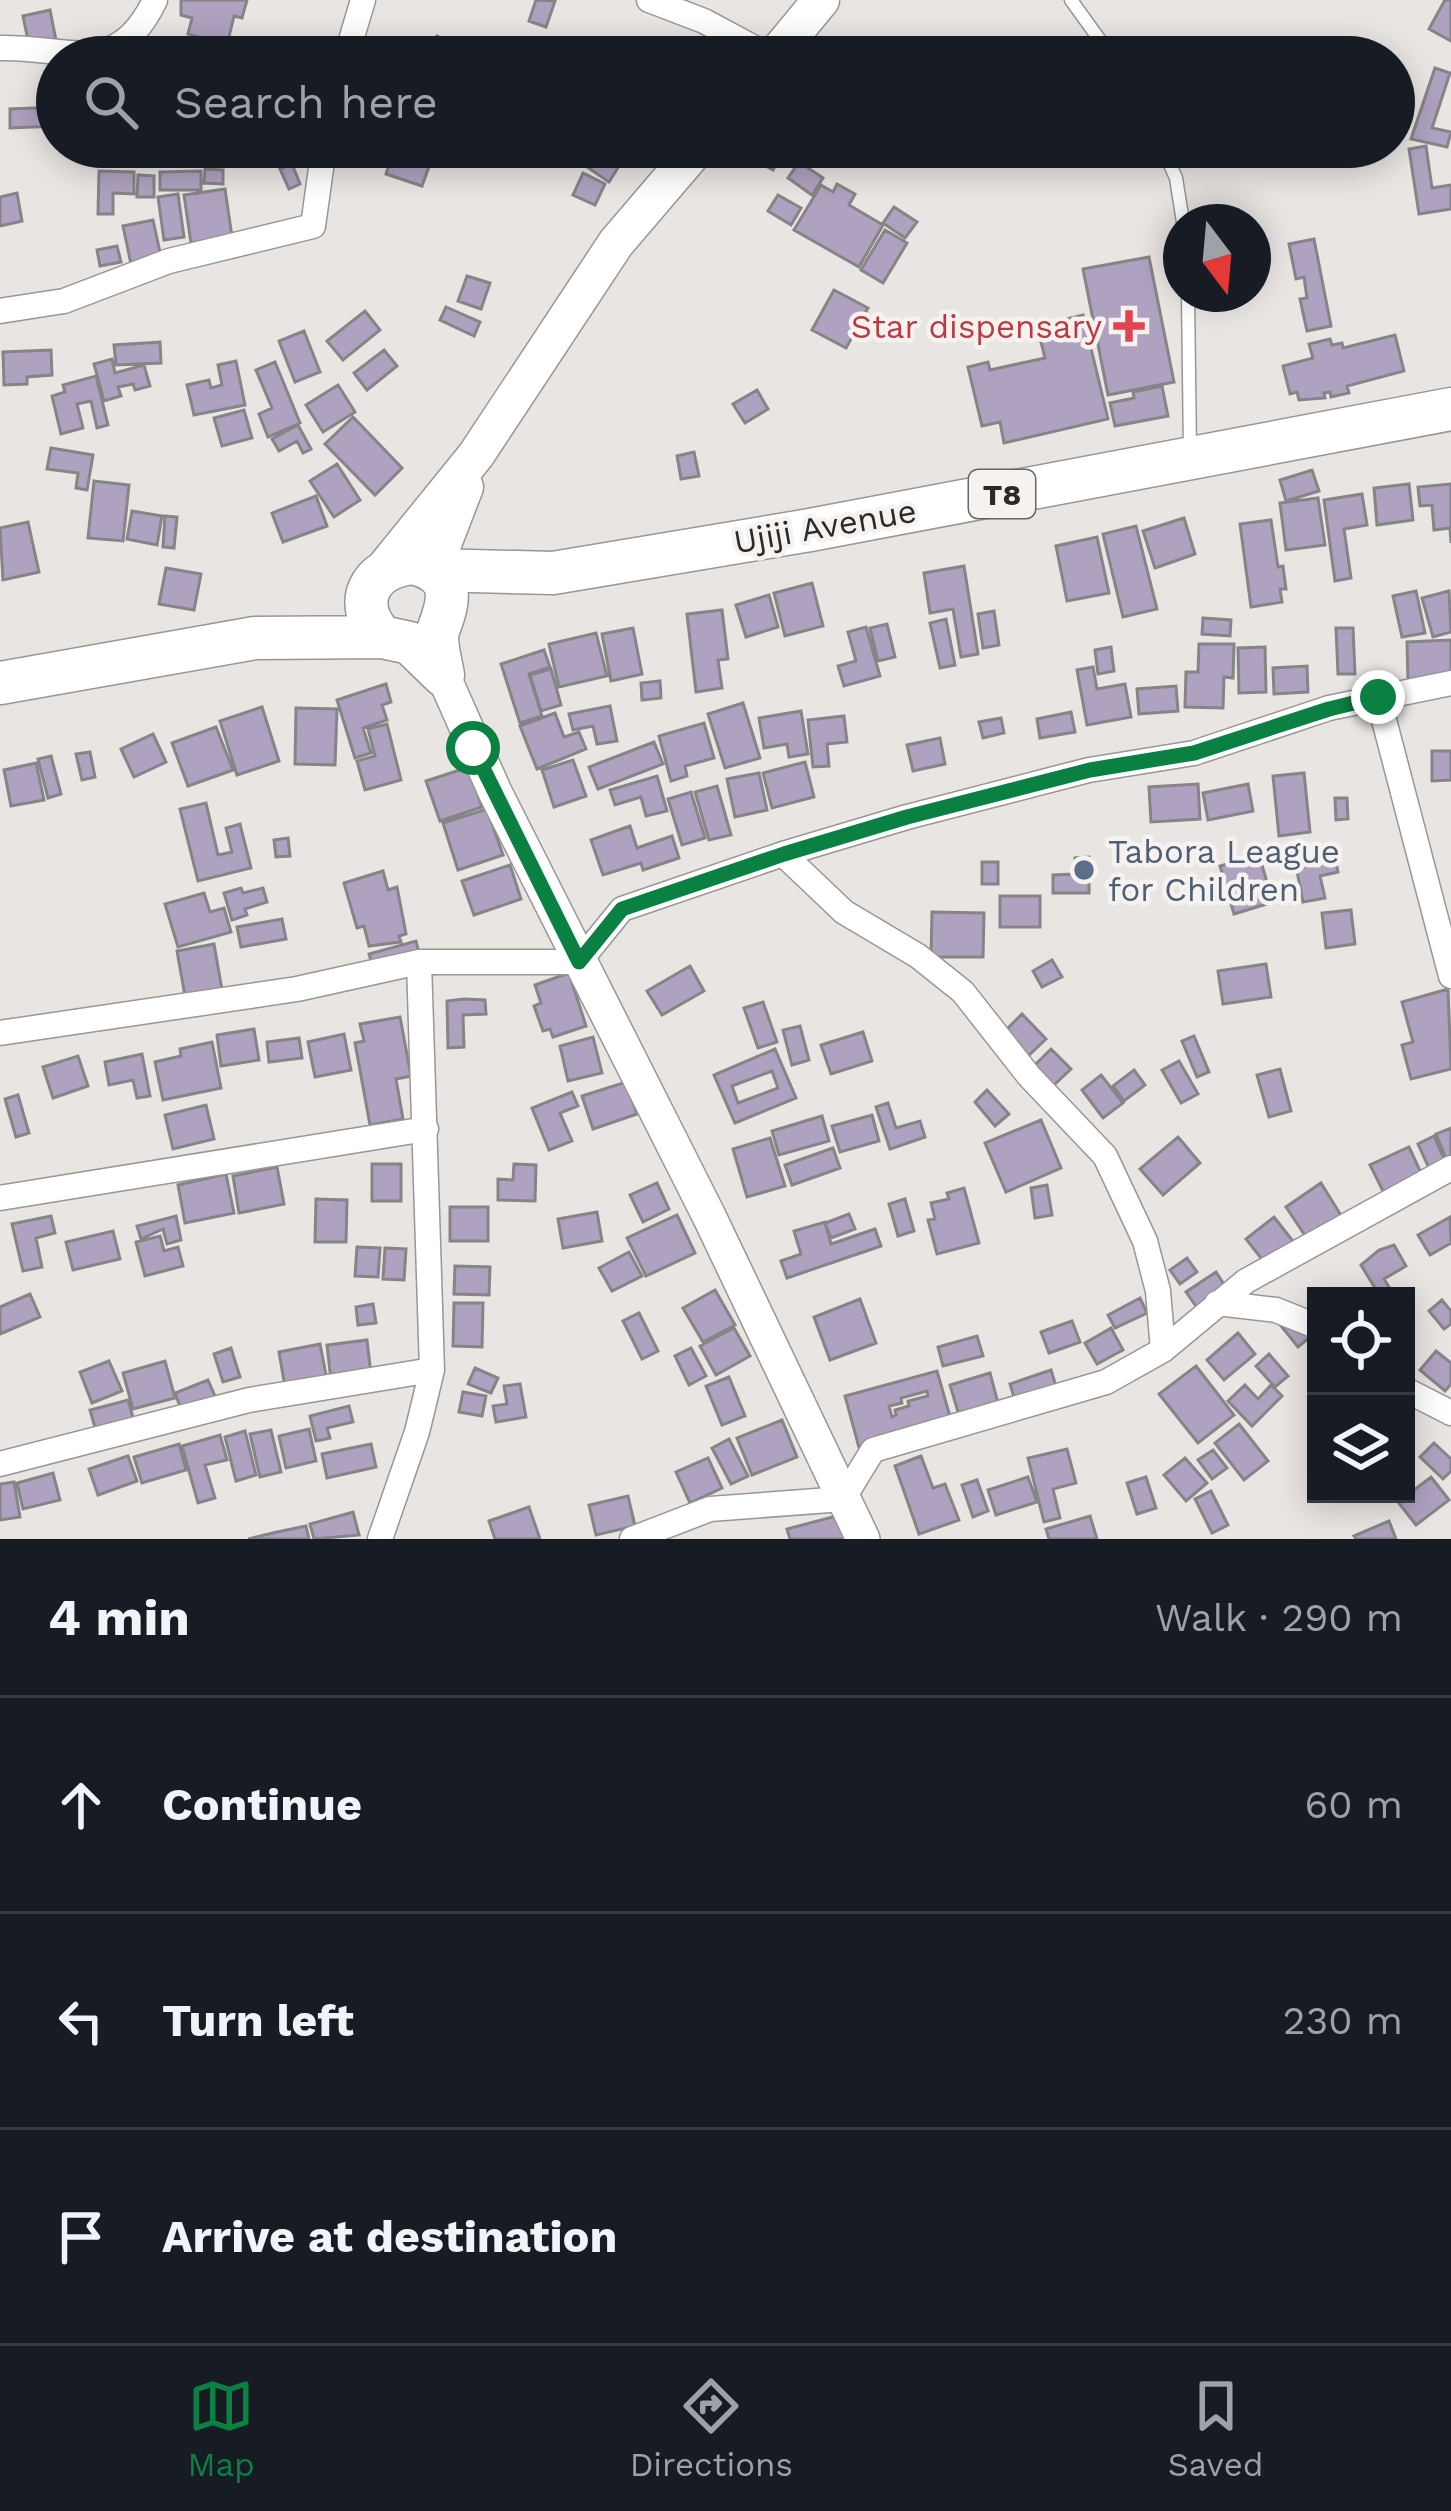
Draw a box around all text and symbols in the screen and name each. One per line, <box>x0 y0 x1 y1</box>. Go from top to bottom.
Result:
search box <box>36 36 1415 168</box>
icon: search <box>78 69 144 135</box>
text: Search here <box>174 76 438 129</box>
north arrow <box>1163 204 1271 312</box>
place label: Star dispensary <box>851 307 1102 346</box>
marker: Star dispensary <box>1113 310 1145 342</box>
road number: T8 <box>969 470 1035 518</box>
street label: Ujiji Avenue <box>731 491 919 561</box>
route end <box>1351 670 1405 724</box>
route start <box>446 721 500 775</box>
place label: Tabora League for Children <box>1108 832 1340 909</box>
marker: Tabora League for Children <box>1071 857 1097 883</box>
map controls <box>1307 1287 1415 1503</box>
button: locate <box>1307 1287 1415 1395</box>
button: layers <box>1307 1395 1415 1503</box>
text: 4 min <box>48 1588 190 1647</box>
text: Walk · 290 m <box>1155 1595 1403 1640</box>
icon: ahead <box>48 1772 114 1838</box>
text: Continue <box>162 1778 362 1831</box>
text: 60 m <box>1305 1782 1403 1827</box>
icon: left <box>48 1988 114 2054</box>
text: Turn left <box>162 1994 354 2047</box>
text: 230 m <box>1283 1998 1403 2043</box>
icon: arrive <box>48 2204 114 2270</box>
text: Arrive at destination <box>162 2210 617 2263</box>
tab: Map <box>187 2373 255 2484</box>
tab: Directions <box>630 2373 793 2484</box>
tab: Saved <box>1168 2373 1264 2484</box>

